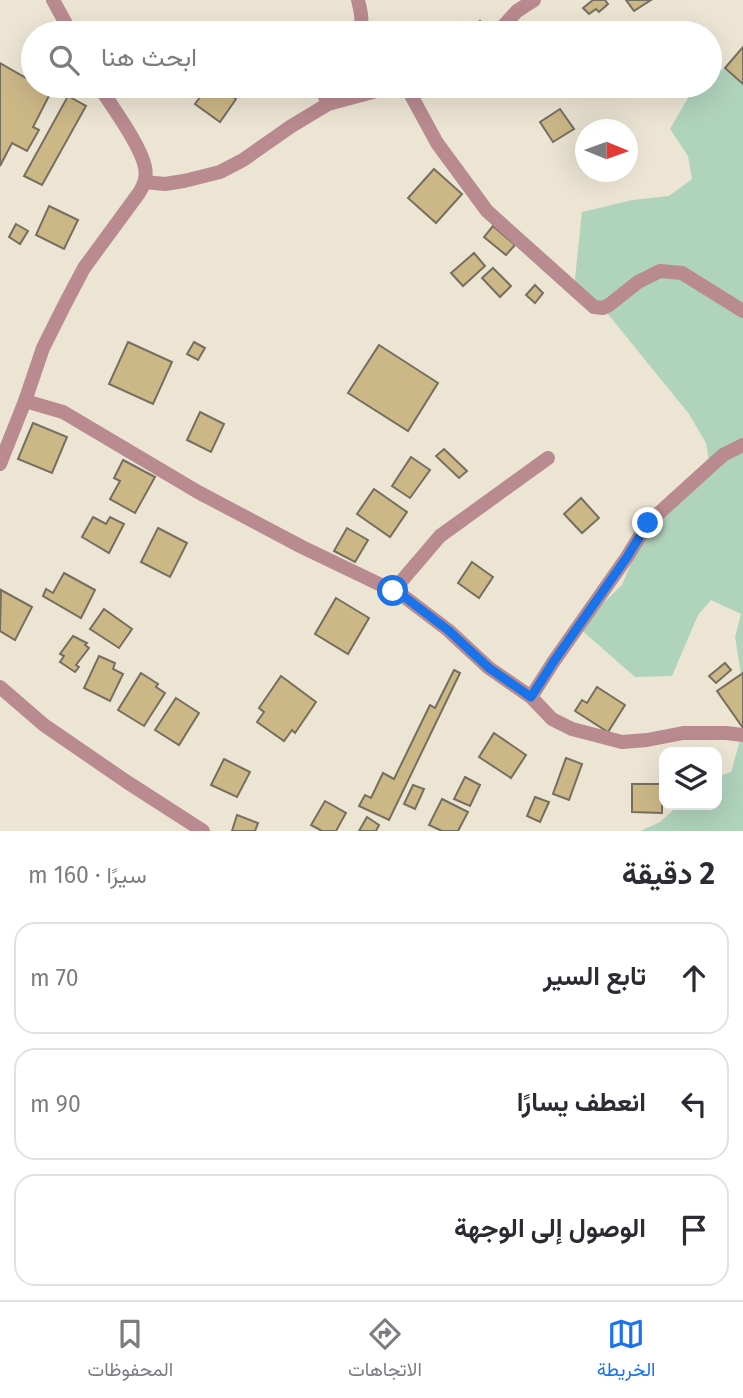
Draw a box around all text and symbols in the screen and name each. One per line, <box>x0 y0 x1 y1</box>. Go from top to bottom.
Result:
search box <box>21 21 722 98</box>
icon: search <box>45 41 83 79</box>
text: ابحث هنا <box>101 42 197 73</box>
north arrow <box>575 119 638 182</box>
route end <box>632 507 663 538</box>
route start <box>377 575 408 606</box>
map controls <box>659 747 722 810</box>
button: layers <box>659 747 722 810</box>
text: 2 دقيقة <box>622 856 715 892</box>
text: سيرًا · 160 m <box>28 861 147 889</box>
icon: ahead <box>675 959 713 997</box>
text: تابع السير <box>543 961 646 992</box>
text: 70 m <box>30 964 79 992</box>
icon: left <box>675 1085 713 1123</box>
text: انعطف يسارًا <box>517 1087 646 1118</box>
text: 90 m <box>30 1090 81 1118</box>
icon: arrive <box>675 1211 713 1249</box>
text: الوصول إلى الوجهة <box>454 1213 646 1244</box>
tab: المحفوظات <box>88 1315 173 1386</box>
tab: الاتجاهات <box>348 1315 422 1386</box>
tab: الخريطة <box>597 1315 656 1386</box>

